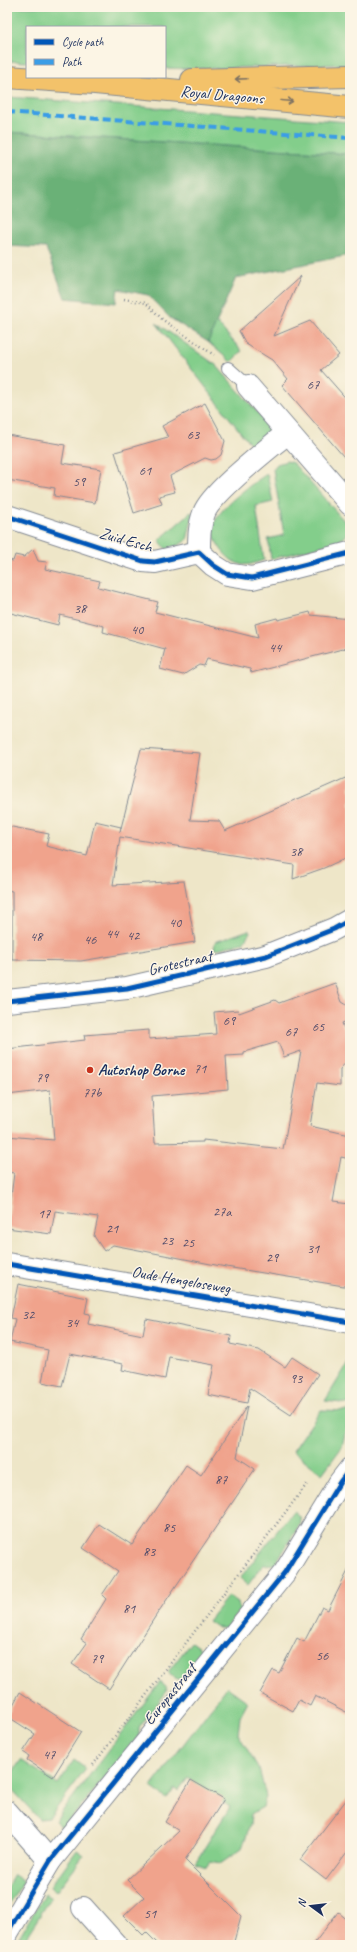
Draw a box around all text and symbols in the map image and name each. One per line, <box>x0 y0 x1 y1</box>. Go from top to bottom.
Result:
legend <box>26 26 166 78</box>
text: Cycle path <box>62 34 104 50</box>
text: Path <box>62 54 82 70</box>
one-way arrow <box>235 75 248 82</box>
street label: Royal Dragoons <box>179 81 266 109</box>
one-way arrow <box>280 97 293 105</box>
house number: 67 <box>307 376 320 393</box>
house number: 63 <box>187 426 201 443</box>
house number: 61 <box>139 462 152 479</box>
house number: 59 <box>73 473 87 490</box>
street label: Zuid Esch <box>97 523 156 558</box>
house number: 38 <box>74 600 88 617</box>
house number: 40 <box>131 621 145 638</box>
house number: 44 <box>269 639 283 656</box>
house number: 38 <box>290 843 304 860</box>
house number: 40 <box>169 914 183 931</box>
house number: 44 <box>106 925 120 942</box>
house number: 42 <box>127 927 141 944</box>
house number: 48 <box>30 928 44 945</box>
house number: 46 <box>84 931 97 948</box>
street label: Grotestraat <box>146 945 217 980</box>
house number: 69 <box>223 1012 237 1029</box>
house number: 65 <box>312 1018 325 1035</box>
house number: 67 <box>285 1023 298 1040</box>
place label: Autoshop Borne <box>98 1060 186 1080</box>
house number: 71 <box>194 1060 207 1077</box>
marker: Autoshop Borne <box>85 1065 95 1075</box>
house number: 79 <box>36 1069 50 1086</box>
house number: 77b <box>83 1084 102 1101</box>
house number: 27a <box>213 1203 232 1220</box>
house number: 17 <box>38 1205 51 1222</box>
house number: 21 <box>106 1220 119 1237</box>
house number: 23 <box>161 1232 175 1249</box>
house number: 25 <box>182 1234 195 1251</box>
house number: 31 <box>307 1240 320 1257</box>
house number: 29 <box>266 1249 280 1266</box>
street label: Oude Hengeloseweg <box>130 1261 233 1299</box>
house number: 32 <box>22 1306 36 1323</box>
house number: 34 <box>66 1314 80 1331</box>
house number: 93 <box>290 1370 304 1387</box>
house number: 87 <box>215 1471 228 1488</box>
house number: 85 <box>163 1519 176 1536</box>
house number: 83 <box>143 1543 157 1560</box>
house number: 81 <box>123 1600 136 1617</box>
house number: 56 <box>316 1647 329 1664</box>
house number: 79 <box>91 1650 105 1667</box>
street label: Europastraat <box>139 1657 203 1729</box>
house number: 47 <box>43 1746 56 1763</box>
north arrow <box>291 1886 331 1926</box>
text: N <box>294 1896 310 1909</box>
house number: 51 <box>144 1905 157 1922</box>

